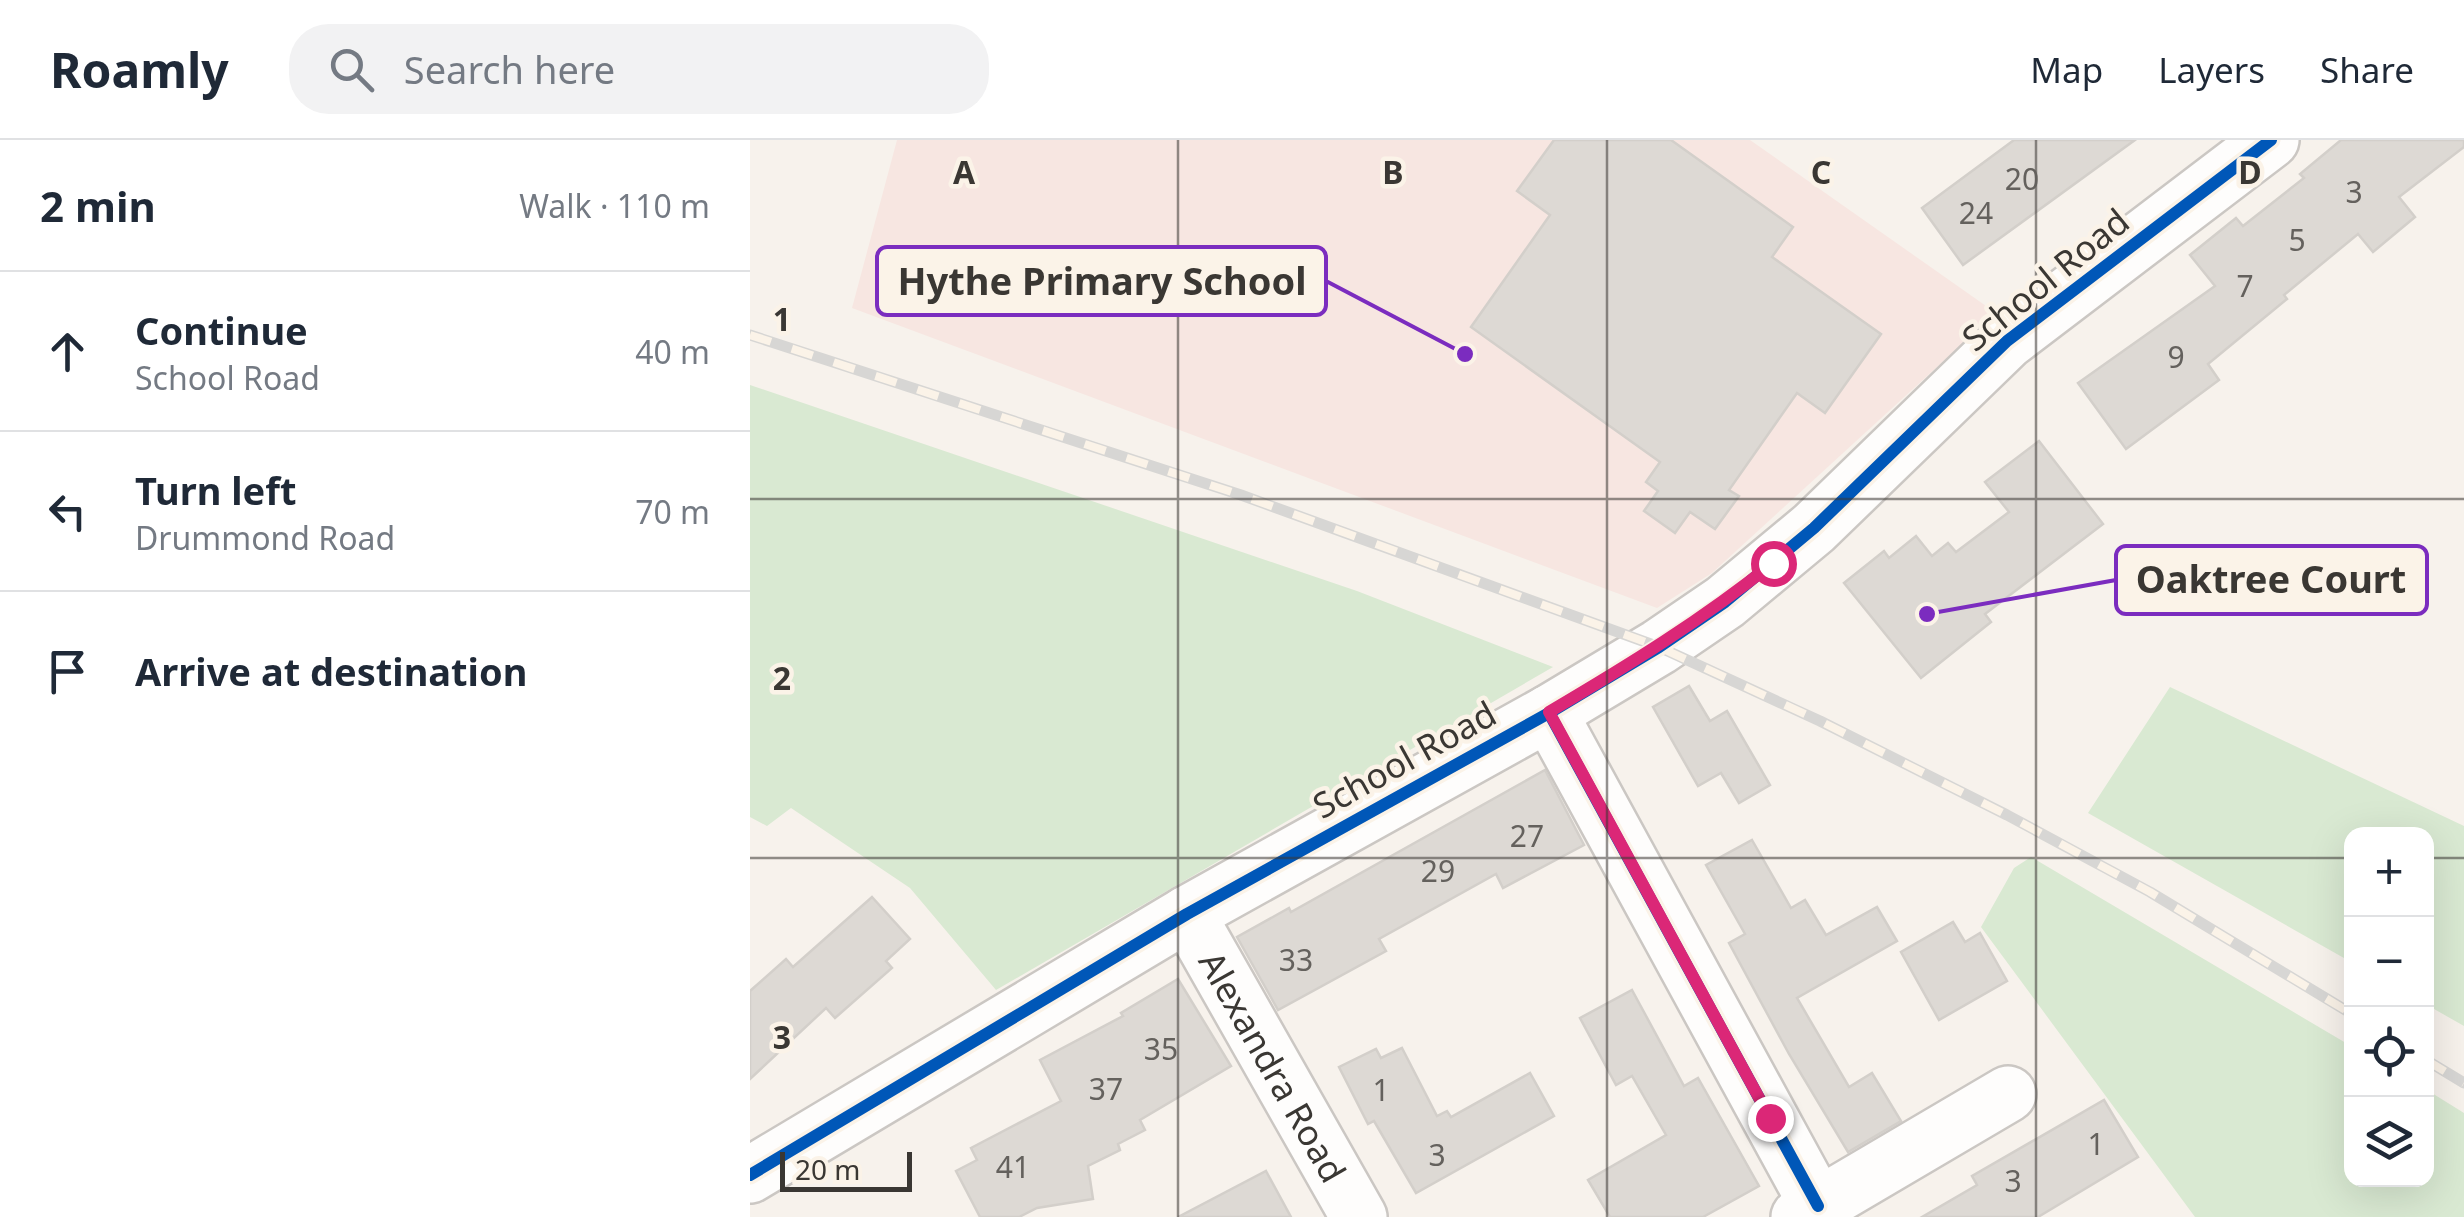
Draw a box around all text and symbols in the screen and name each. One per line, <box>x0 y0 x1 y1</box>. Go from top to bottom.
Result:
search box <box>289 24 989 114</box>
text: Roamly <box>50 37 229 102</box>
icon: search <box>324 42 379 97</box>
text: Search here <box>404 43 615 95</box>
text: Map <box>2030 46 2103 93</box>
text: Layers <box>2158 46 2265 93</box>
text: Share <box>2320 46 2414 93</box>
text: A <box>953 150 976 193</box>
text: B <box>1382 150 1404 193</box>
text: C <box>1811 150 1831 193</box>
text: D <box>2238 150 2262 193</box>
house number: 20 <box>2005 158 2039 199</box>
house number: 3 <box>2345 171 2363 212</box>
text: 2 min <box>40 177 156 234</box>
text: Walk · 110 m <box>519 184 710 227</box>
house number: 24 <box>1959 192 1993 233</box>
street label: School Road <box>1952 197 2138 361</box>
house number: 5 <box>2288 219 2306 260</box>
callout: Hythe Primary School <box>877 247 1326 315</box>
text: Hythe Primary School <box>898 254 1306 306</box>
house number: 7 <box>2236 265 2254 306</box>
text: 1 <box>773 297 791 340</box>
text: Continue <box>135 304 308 356</box>
icon: ahead <box>40 324 95 379</box>
text: 40 m <box>635 330 710 373</box>
house number: 9 <box>2167 336 2185 377</box>
text: School Road <box>135 356 320 399</box>
text: Turn left <box>135 464 297 516</box>
icon: left <box>40 484 95 539</box>
text: 70 m <box>635 490 710 533</box>
text: Drummond Road <box>135 516 395 559</box>
route start <box>1751 541 1797 587</box>
callout: Oaktree Court <box>2116 546 2427 614</box>
text: Oaktree Court <box>2136 552 2406 604</box>
icon: arrive <box>40 644 95 699</box>
text: Arrive at destination <box>135 645 527 697</box>
text: 2 <box>773 656 791 699</box>
street label: School Road <box>1304 689 1504 829</box>
house number: 27 <box>1510 815 1544 856</box>
map controls <box>2344 827 2434 1187</box>
button: + <box>2344 827 2434 917</box>
house number: 29 <box>1421 850 1455 891</box>
button: − <box>2344 917 2434 1007</box>
house number: 33 <box>1279 939 1313 980</box>
street label: Alexandra Road <box>1189 942 1358 1190</box>
button: locate <box>2344 1007 2434 1097</box>
text: 3 <box>773 1015 791 1058</box>
house number: 35 <box>1144 1028 1178 1069</box>
house number: 37 <box>1089 1068 1123 1109</box>
house number: 1 <box>1372 1069 1390 1110</box>
route end <box>1748 1096 1794 1142</box>
button: layers <box>2344 1097 2434 1187</box>
house number: 1 <box>2087 1123 2105 1164</box>
house number: 3 <box>1428 1134 1446 1175</box>
house number: 41 <box>996 1146 1030 1187</box>
scale bar <box>780 1147 912 1192</box>
text: 20 m <box>795 1150 861 1188</box>
house number: 3 <box>2004 1160 2022 1201</box>

